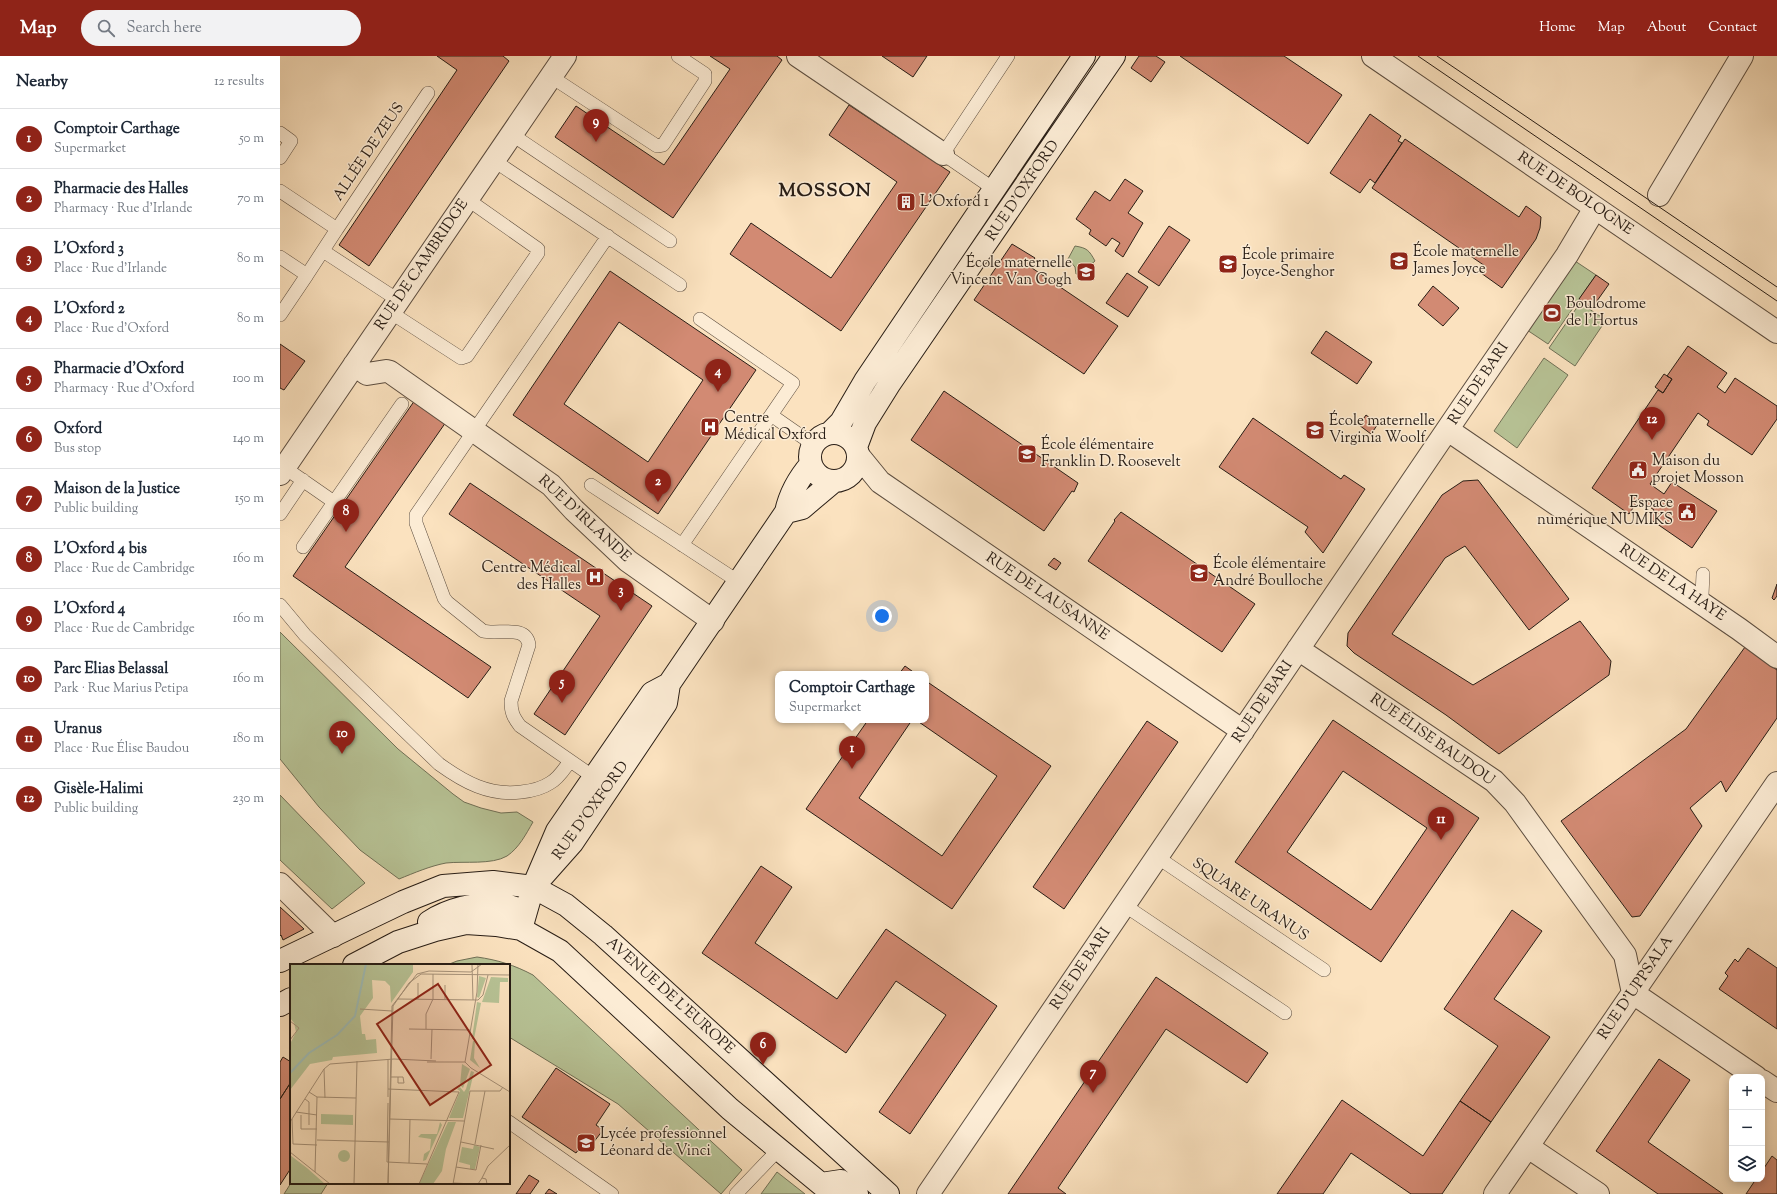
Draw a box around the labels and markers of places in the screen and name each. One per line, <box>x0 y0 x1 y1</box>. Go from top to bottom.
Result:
pin: 9 <box>583 109 609 142</box>
building icon: L'Oxford 1 <box>895 191 917 213</box>
place label: L'Oxford 1 <box>920 192 989 213</box>
place label: École maternelle James Joyce <box>1412 241 1519 280</box>
place label: École primaire Joyce-Senghor <box>1241 244 1335 283</box>
school or university icon: École maternelle James Joyce <box>1388 250 1410 272</box>
place label: École maternelle Vincent Van Gogh <box>950 252 1072 291</box>
school or university icon: École primaire Joyce-Senghor <box>1217 253 1239 275</box>
school or university icon: École maternelle Vincent Van Gogh <box>1075 261 1097 283</box>
place label: Boulodrome de l'Hortus <box>1566 294 1646 332</box>
sports icon: Boulodrome de l'Hortus <box>1541 302 1563 324</box>
pin: 4 <box>705 359 731 392</box>
pin: 12 <box>1639 407 1665 440</box>
place label: Centre Médical Oxford <box>724 408 827 446</box>
place label: École maternelle Virginia Woolf <box>1329 410 1435 449</box>
hospital icon: Centre Médical Oxford <box>699 416 721 438</box>
school or university icon: École maternelle Virginia Woolf <box>1304 419 1326 441</box>
place label: École élémentaire Franklin D. Roosevelt <box>1041 434 1181 473</box>
school or university icon: École élémentaire Franklin D. Roosevelt <box>1016 443 1038 465</box>
place label: Maison du projet Mosson <box>1652 451 1744 489</box>
public building icon: Maison du projet Mosson <box>1627 459 1649 481</box>
pin: 2 <box>645 469 671 502</box>
place label: Espace numérique NUMIKS <box>1537 493 1673 531</box>
pin: 8 <box>333 499 359 532</box>
public building icon: Espace numérique NUMIKS <box>1676 501 1698 523</box>
place label: École élémentaire André Boulloche <box>1213 553 1326 592</box>
place label: Centre Médical des Halles <box>482 558 581 596</box>
school or university icon: École élémentaire André Boulloche <box>1188 562 1210 584</box>
hospital icon: Centre Médical des Halles <box>584 566 606 588</box>
pin: 3 <box>608 578 634 611</box>
pin: 5 <box>549 670 575 703</box>
pin: 10 <box>329 721 355 754</box>
pin: 1 <box>839 736 865 769</box>
pin: 11 <box>1428 807 1454 840</box>
pin: 6 <box>750 1032 776 1065</box>
pin: 7 <box>1080 1060 1106 1093</box>
place label: Lycée professionnel Léonard de Vinci <box>600 1124 727 1162</box>
school or university icon: Lycée professionnel Léonard de Vinci <box>575 1132 597 1154</box>

